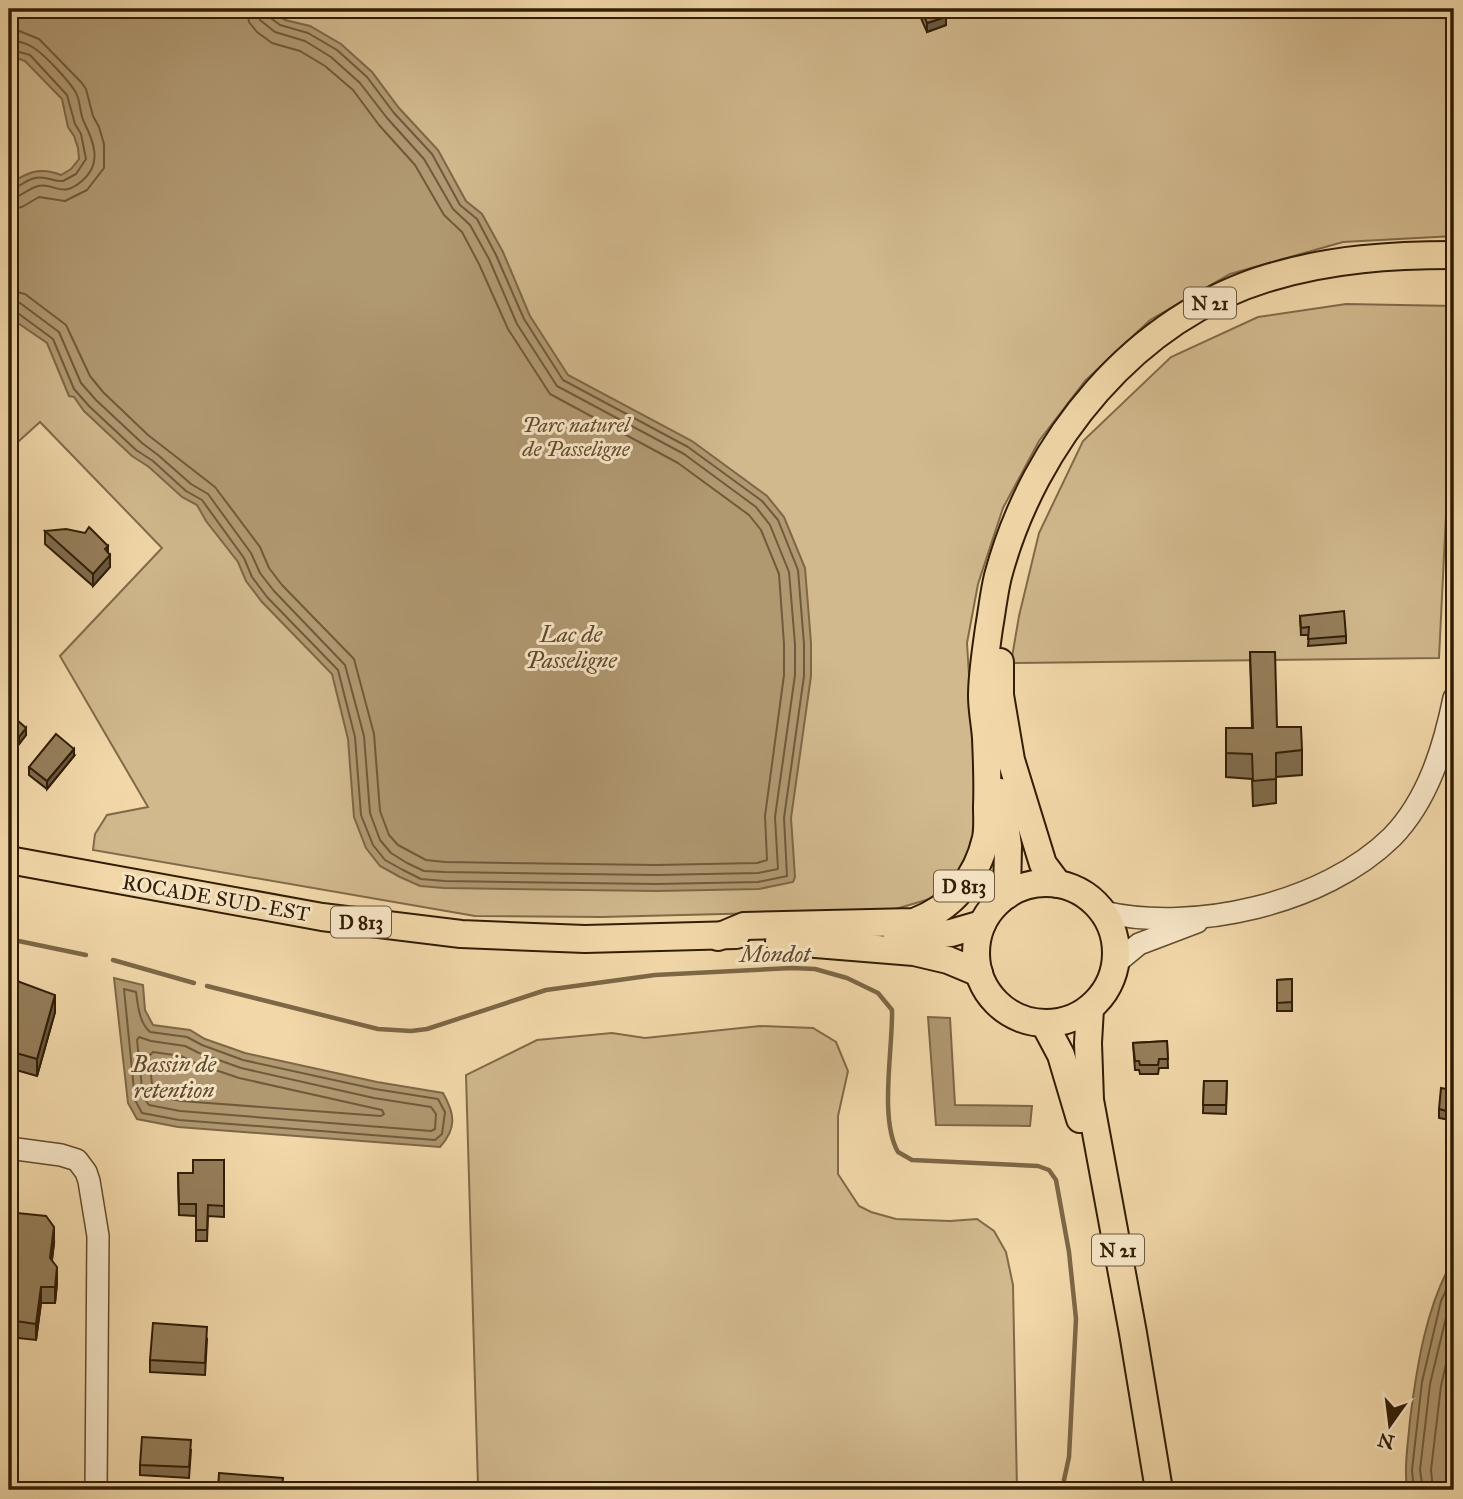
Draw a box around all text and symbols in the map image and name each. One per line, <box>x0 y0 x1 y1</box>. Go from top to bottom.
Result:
road number: N 21 <box>1184 288 1236 318</box>
park label: Parc naturel de Passeligne <box>521 412 632 462</box>
water label: Lac de Passeligne <box>525 620 617 674</box>
street label: ROCADE SUD-EST <box>120 869 312 927</box>
road number: D 813 <box>934 870 994 902</box>
road number: D 813 <box>331 906 391 938</box>
water label: Mondot <box>738 940 812 968</box>
water label: Bassin de retention <box>131 1050 216 1104</box>
road number: N 21 <box>1092 1234 1144 1266</box>
north arrow <box>1354 1390 1424 1460</box>
text: N <box>1375 1428 1397 1454</box>

